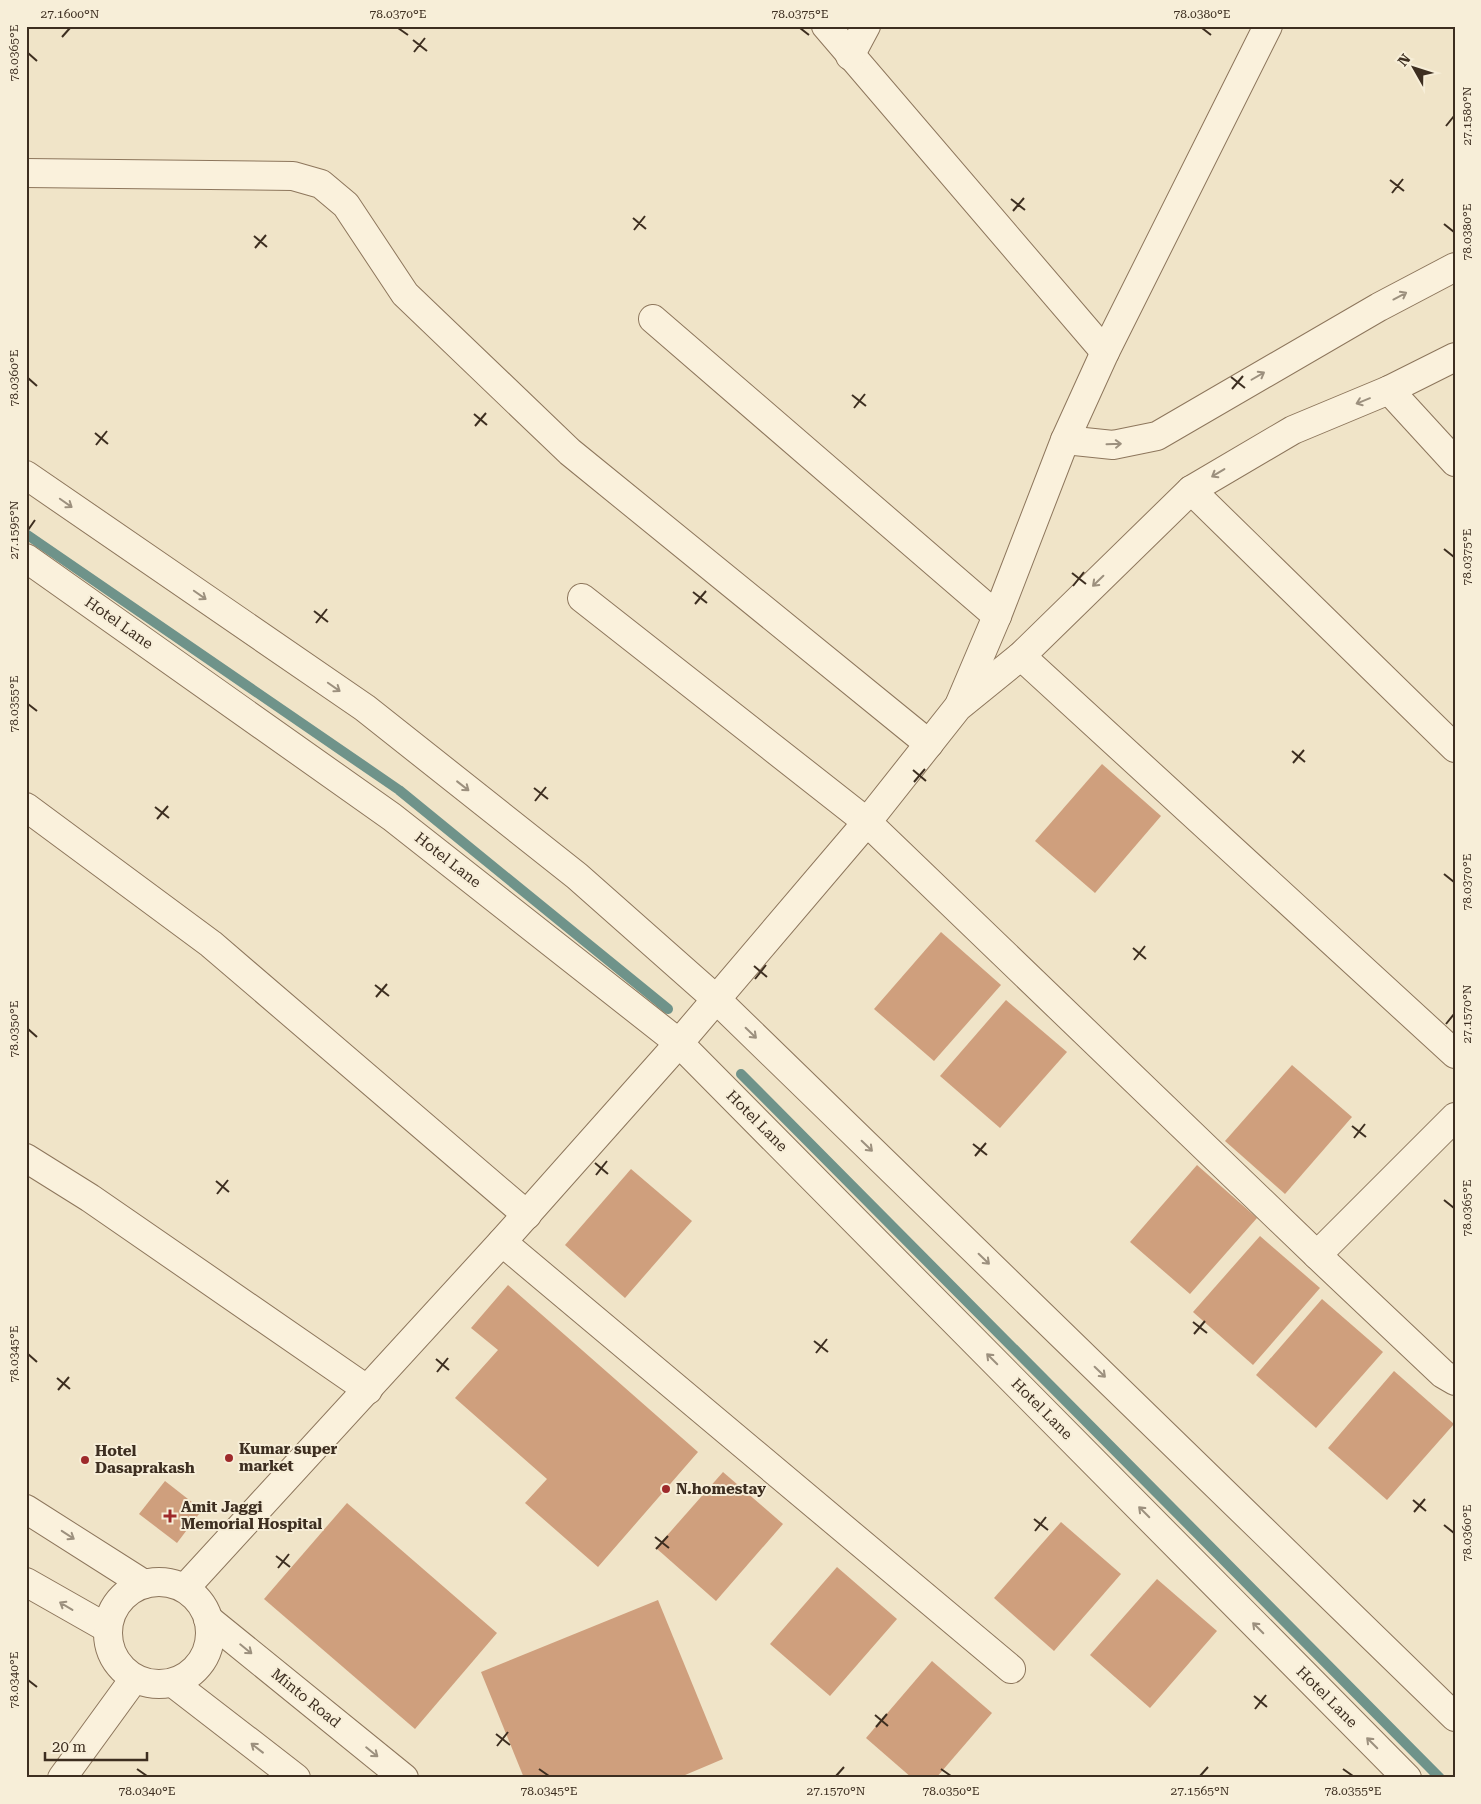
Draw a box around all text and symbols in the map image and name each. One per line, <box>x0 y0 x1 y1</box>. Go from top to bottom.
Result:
text: 27.1600°N <box>41 7 100 21</box>
text: 78.0370°E <box>370 7 426 21</box>
text: 78.0375°E <box>772 7 828 21</box>
text: 78.0380°E <box>1174 7 1230 21</box>
text: 78.0365°E <box>7 25 21 81</box>
north arrow <box>1388 42 1438 92</box>
text: N <box>1394 50 1414 69</box>
text: 27.1580°N <box>1460 86 1474 145</box>
text: 78.0380°E <box>1460 204 1474 260</box>
one-way arrow <box>1392 291 1407 300</box>
text: 78.0360°E <box>7 350 21 406</box>
one-way arrow <box>1251 371 1266 381</box>
one-way arrow <box>1356 397 1371 406</box>
one-way arrow <box>1105 440 1121 449</box>
one-way arrow <box>1212 469 1226 479</box>
one-way arrow <box>59 498 73 508</box>
text: 27.1595°N <box>7 500 21 559</box>
text: 78.0375°E <box>1460 529 1474 585</box>
one-way arrow <box>1091 575 1104 587</box>
one-way arrow <box>193 590 207 600</box>
street label: Hotel Lane <box>81 593 157 653</box>
text: 78.0355°E <box>7 676 21 732</box>
one-way arrow <box>327 682 341 692</box>
one-way arrow <box>456 780 469 791</box>
street label: Hotel Lane <box>411 829 485 891</box>
text: 78.0370°E <box>1460 854 1474 910</box>
text: 27.1570°N <box>1460 984 1474 1043</box>
text: 78.0350°E <box>7 1001 21 1057</box>
one-way arrow <box>744 1026 756 1038</box>
street label: Hotel Lane <box>723 1087 791 1155</box>
one-way arrow <box>861 1140 873 1152</box>
text: 78.0365°E <box>1460 1180 1474 1236</box>
one-way arrow <box>977 1253 990 1265</box>
text: 78.0345°E <box>7 1326 21 1382</box>
one-way arrow <box>987 1354 999 1366</box>
one-way arrow <box>1094 1366 1107 1378</box>
street label: Hotel Lane <box>1008 1375 1076 1443</box>
place label: Kumar super market <box>239 1440 338 1475</box>
place label: Hotel Dasaprakash <box>95 1442 195 1477</box>
marker: Kumar super market <box>223 1452 235 1464</box>
marker: Hotel Dasaprakash <box>79 1454 91 1466</box>
place label: N.homestay <box>676 1480 766 1498</box>
marker: N.homestay <box>660 1483 672 1495</box>
place label: Amit Jaggi Memorial Hospital <box>181 1498 322 1533</box>
text: 78.0360°E <box>1460 1505 1474 1561</box>
one-way arrow <box>1138 1506 1150 1518</box>
marker: Amit Jaggi Memorial Hospital <box>163 1509 177 1523</box>
one-way arrow <box>60 1530 74 1540</box>
one-way arrow <box>60 1600 74 1610</box>
one-way arrow <box>1252 1621 1264 1634</box>
one-way arrow <box>239 1644 252 1655</box>
text: 78.0340°E <box>7 1652 21 1708</box>
street label: Hotel Lane <box>1293 1663 1361 1731</box>
street label: Minto Road <box>268 1665 345 1732</box>
scale bar <box>45 1729 148 1761</box>
one-way arrow <box>1366 1737 1379 1749</box>
text: 20 m <box>52 1738 87 1756</box>
one-way arrow <box>251 1743 264 1754</box>
one-way arrow <box>365 1746 378 1757</box>
text: 78.0340°E <box>119 1784 175 1798</box>
text: 78.0345°E <box>521 1784 577 1798</box>
text: 27.1570°N <box>807 1784 866 1798</box>
text: 78.0350°E <box>923 1784 979 1798</box>
text: 27.1565°N <box>1171 1784 1230 1798</box>
text: 78.0355°E <box>1325 1784 1381 1798</box>

